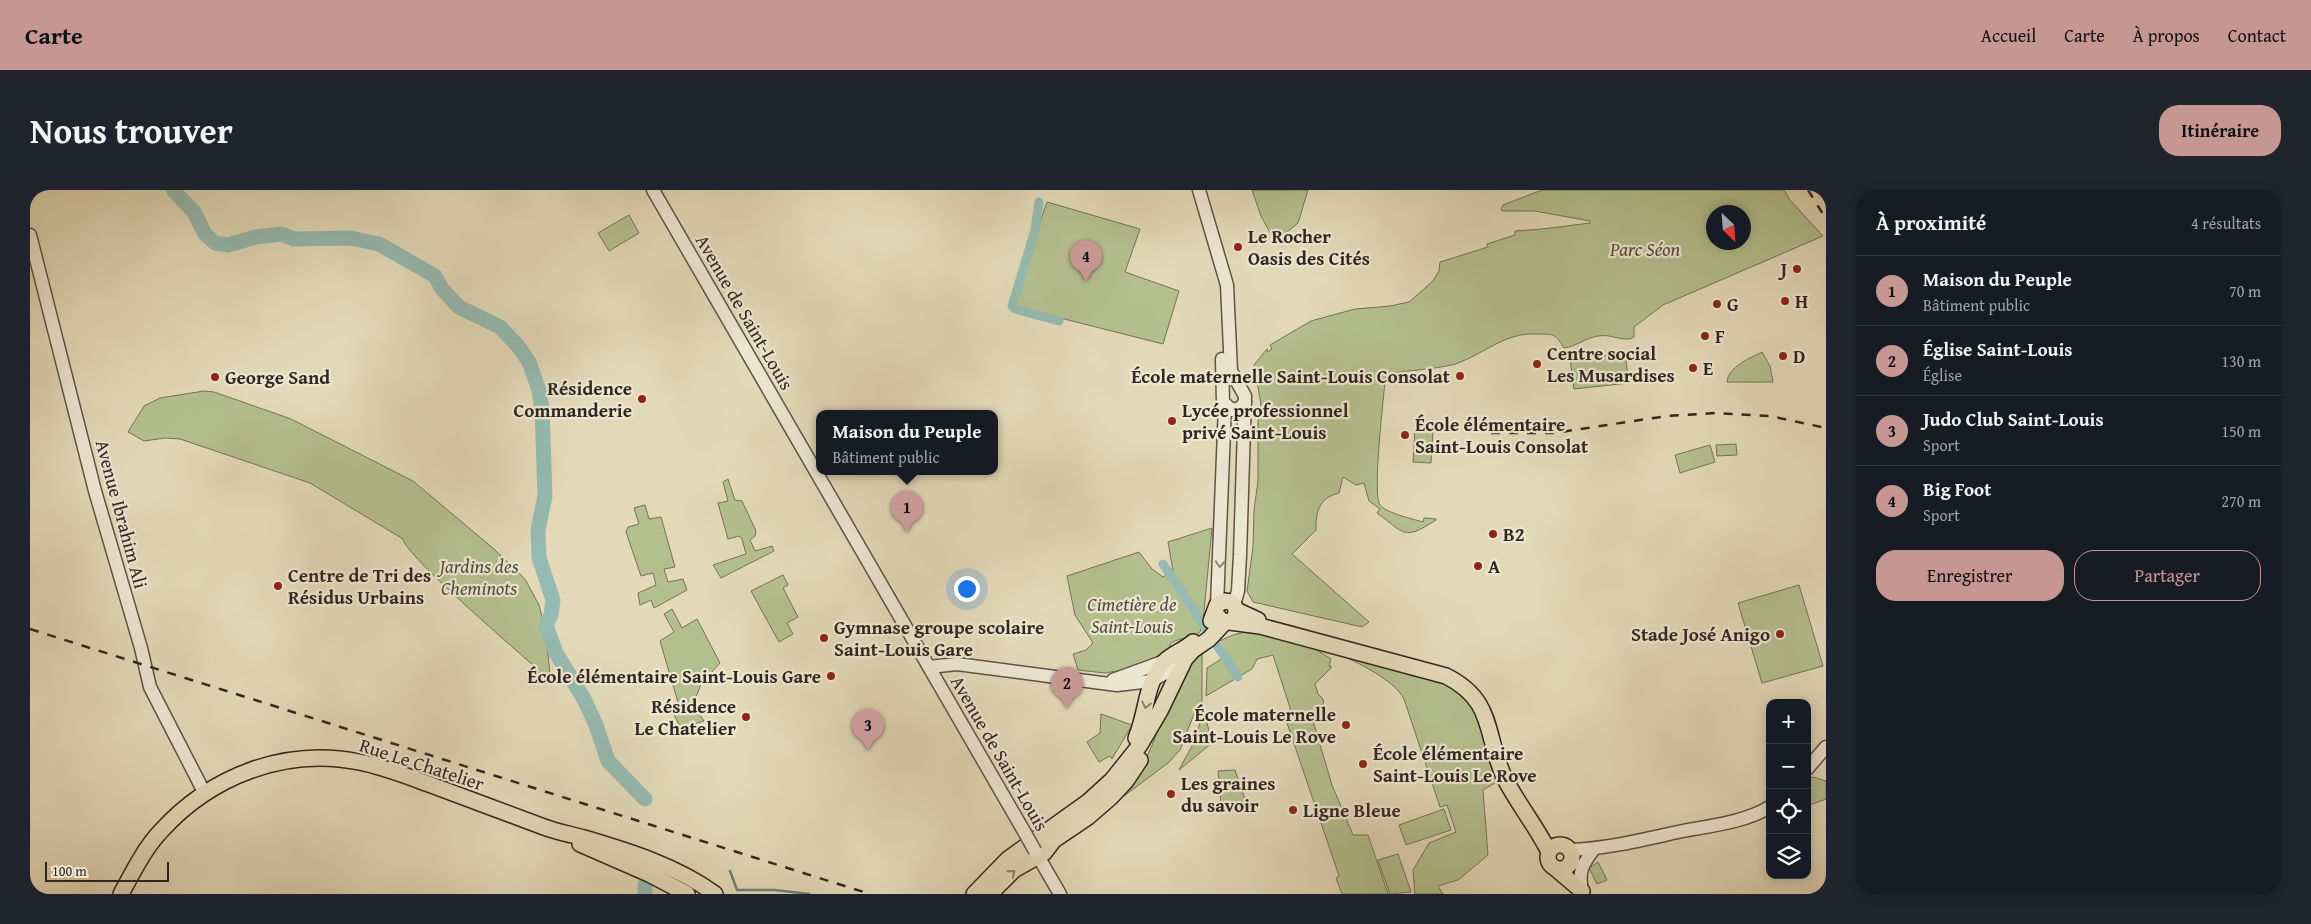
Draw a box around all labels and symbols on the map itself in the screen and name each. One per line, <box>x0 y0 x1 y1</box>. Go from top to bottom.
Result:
north arrow <box>1706 205 1751 250</box>
place label: Le Rocher Oasis des Cités <box>1248 222 1370 272</box>
street label: Avenue de Saint-Louis <box>689 229 801 395</box>
park label: Parc Séon <box>1609 235 1680 263</box>
pin: 4 <box>1070 240 1102 281</box>
marker: Le Rocher Oasis des Cités <box>1232 241 1244 253</box>
place label: J <box>1777 255 1787 283</box>
marker: J <box>1791 263 1803 275</box>
place label: H <box>1795 287 1808 315</box>
place label: G <box>1727 290 1739 318</box>
marker: H <box>1779 295 1791 307</box>
marker: G <box>1711 298 1723 310</box>
place label: F <box>1715 322 1725 350</box>
marker: F <box>1699 330 1711 342</box>
place label: Centre social Les Musardises <box>1547 339 1675 389</box>
place label: D <box>1793 342 1805 370</box>
marker: D <box>1777 350 1789 362</box>
place label: E <box>1703 354 1713 382</box>
marker: Centre social Les Musardises <box>1531 358 1543 370</box>
place label: École maternelle Saint-Louis Consolat <box>1131 362 1451 390</box>
marker: E <box>1687 362 1699 374</box>
place label: George Sand <box>225 363 330 391</box>
marker: École maternelle Saint-Louis Consolat <box>1454 370 1466 382</box>
marker: George Sand <box>209 371 221 383</box>
place label: Résidence Commanderie <box>513 374 632 424</box>
marker: Résidence Commanderie <box>636 393 648 405</box>
place label: Lycée professionnel privé Saint-Louis <box>1182 396 1349 446</box>
place label: École élémentaire Saint-Louis Consolat <box>1415 410 1589 460</box>
marker: Lycée professionnel privé Saint-Louis <box>1166 415 1178 427</box>
marker: École élémentaire Saint-Louis Consolat <box>1399 429 1411 441</box>
street label: Avenue Ibrahim Ali <box>89 437 155 591</box>
pin: 1 <box>891 491 923 532</box>
place label: B2 <box>1503 520 1525 548</box>
marker: B2 <box>1487 528 1499 540</box>
park label: Jardins des Cheminots <box>437 552 519 602</box>
place label: A <box>1488 552 1500 580</box>
one-way arrow <box>1214 560 1225 568</box>
marker: A <box>1472 560 1484 572</box>
place label: Centre de Tri des Résidus Urbains <box>288 561 431 611</box>
your location <box>954 576 980 602</box>
marker: Centre de Tri des Résidus Urbains <box>272 580 284 592</box>
park label: Cimetière de Saint-Louis <box>1087 590 1177 640</box>
place label: Gymnase groupe scolaire Saint-Louis Gare <box>834 613 1044 663</box>
place label: Stade José Anigo <box>1631 620 1770 648</box>
marker: Stade José Anigo <box>1774 628 1786 640</box>
marker: Gymnase groupe scolaire Saint-Louis Gare <box>818 632 830 644</box>
place label: École élémentaire Saint-Louis Gare <box>527 662 821 690</box>
pin: 2 <box>1051 667 1083 708</box>
marker: École élémentaire Saint-Louis Gare <box>825 670 837 682</box>
street label: Avenue de Saint-Louis <box>944 670 1056 836</box>
place label: Résidence Le Chatelier <box>635 692 736 742</box>
place label: École maternelle Saint-Louis Le Rove <box>1172 700 1336 750</box>
one-way arrow <box>1142 701 1152 710</box>
pin: 3 <box>852 709 884 750</box>
marker: Résidence Le Chatelier <box>740 711 752 723</box>
marker: École maternelle Saint-Louis Le Rove <box>1340 719 1352 731</box>
street label: Rue Le Chatelier <box>356 731 488 797</box>
place label: École élémentaire Saint-Louis Le Rove <box>1373 739 1537 789</box>
marker: École élémentaire Saint-Louis Le Rove <box>1357 758 1369 770</box>
place label: Les graines du savoir <box>1181 769 1275 819</box>
marker: Les graines du savoir <box>1165 788 1177 800</box>
place label: Ligne Bleue <box>1303 796 1401 824</box>
marker: Ligne Bleue <box>1287 804 1299 816</box>
scale bar <box>45 859 169 882</box>
one-way arrow <box>1006 869 1015 878</box>

